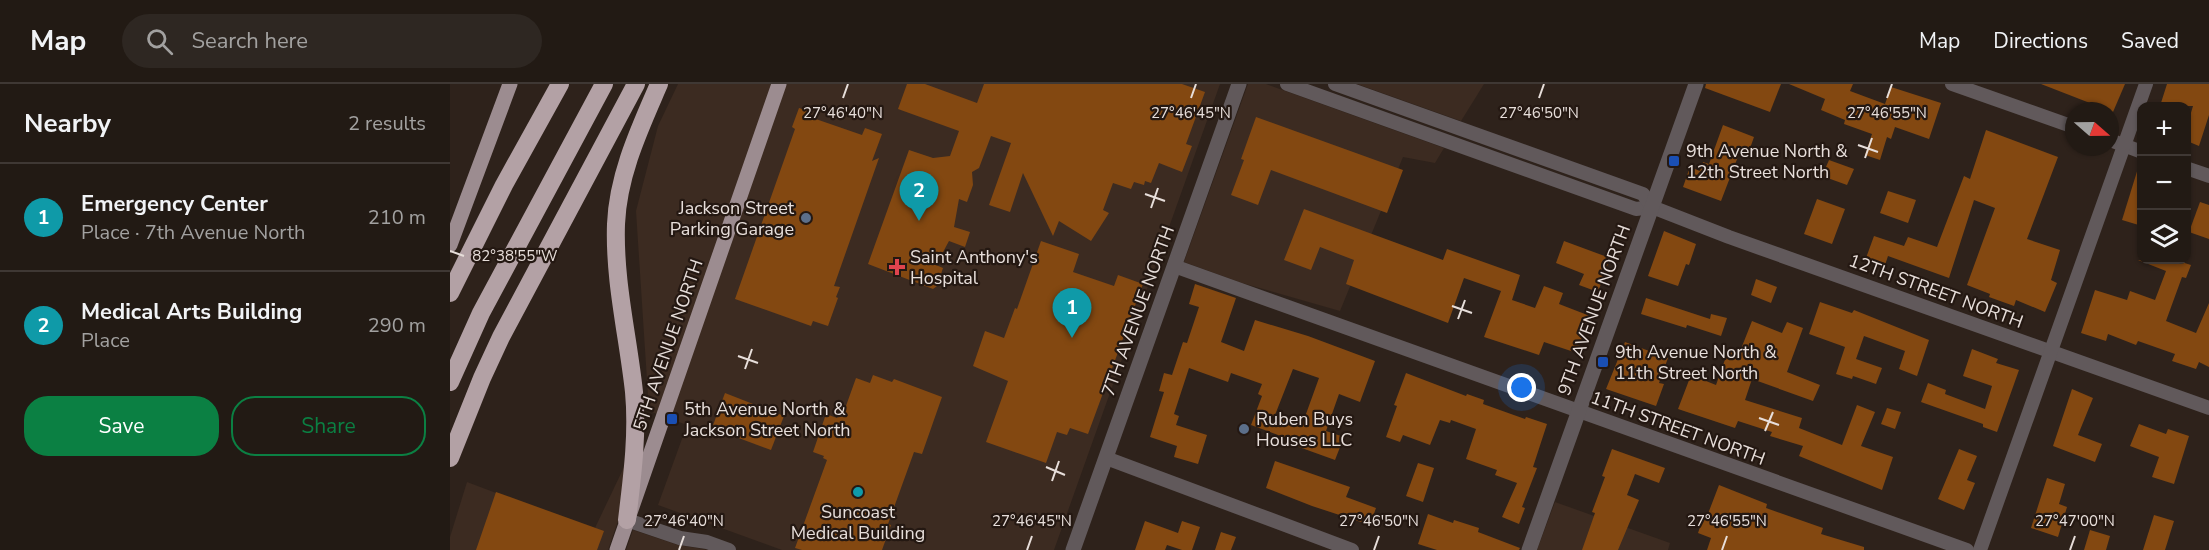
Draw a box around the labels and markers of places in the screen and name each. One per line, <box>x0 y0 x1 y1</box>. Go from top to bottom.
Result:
place label: 9th Avenue North & 12th Street North <box>1686 139 1848 184</box>
marker: 9th Avenue North & 12th Street North <box>1667 154 1681 168</box>
pin: 2 <box>900 172 938 221</box>
place label: Jackson Street Parking Garage <box>670 196 795 241</box>
marker: Jackson Street Parking Garage <box>799 211 813 225</box>
place label: Saint Anthony's Hospital <box>910 245 1038 290</box>
marker: Saint Anthony's Hospital <box>888 258 906 276</box>
pin: 1 <box>1052 288 1092 338</box>
place label: 9th Avenue North & 11th Street North <box>1615 340 1777 385</box>
marker: 9th Avenue North & 11th Street North <box>1596 355 1610 369</box>
place label: 5th Avenue North & Jackson Street North <box>683 397 851 442</box>
place label: Ruben Buys Houses LLC <box>1256 407 1353 452</box>
marker: 5th Avenue North & Jackson Street North <box>665 412 679 426</box>
marker: Ruben Buys Houses LLC <box>1237 422 1251 436</box>
marker: Suncoast Medical Building <box>851 485 865 499</box>
place label: Suncoast Medical Building <box>791 500 925 545</box>

